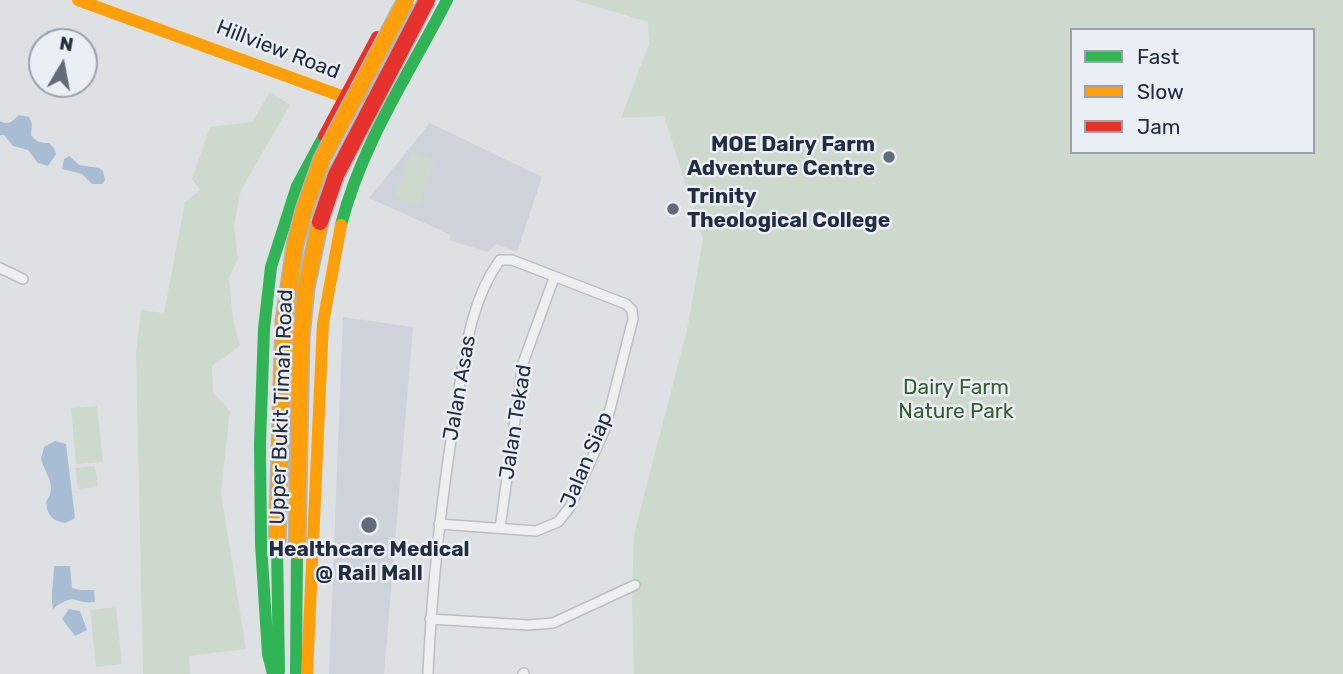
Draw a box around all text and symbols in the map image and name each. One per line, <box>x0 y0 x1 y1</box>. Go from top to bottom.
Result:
street label: Hillview Road <box>213 15 343 85</box>
north arrow <box>28 28 98 98</box>
legend <box>1070 28 1315 154</box>
text: N <box>58 31 75 56</box>
text: Fast <box>1137 44 1179 69</box>
text: Slow <box>1137 79 1184 104</box>
text: Jam <box>1137 114 1181 139</box>
place label: MOE Dairy Farm Adventure Centre <box>687 132 875 182</box>
marker: MOE Dairy Farm Adventure Centre <box>881 149 897 165</box>
place label: Trinity Theological College <box>687 184 890 234</box>
marker: Trinity Theological College <box>665 201 681 217</box>
street label: Upper Bukit Timah Road <box>265 289 299 525</box>
street label: Jalan Asas <box>438 333 482 443</box>
street label: Jalan Tekad <box>494 363 538 481</box>
park label: Dairy Farm Nature Park <box>898 375 1014 425</box>
street label: Jalan Siap <box>556 408 618 512</box>
marker: Healthcare Medical @ Rail Mall <box>359 515 379 535</box>
place label: Healthcare Medical @ Rail Mall <box>268 537 470 587</box>

